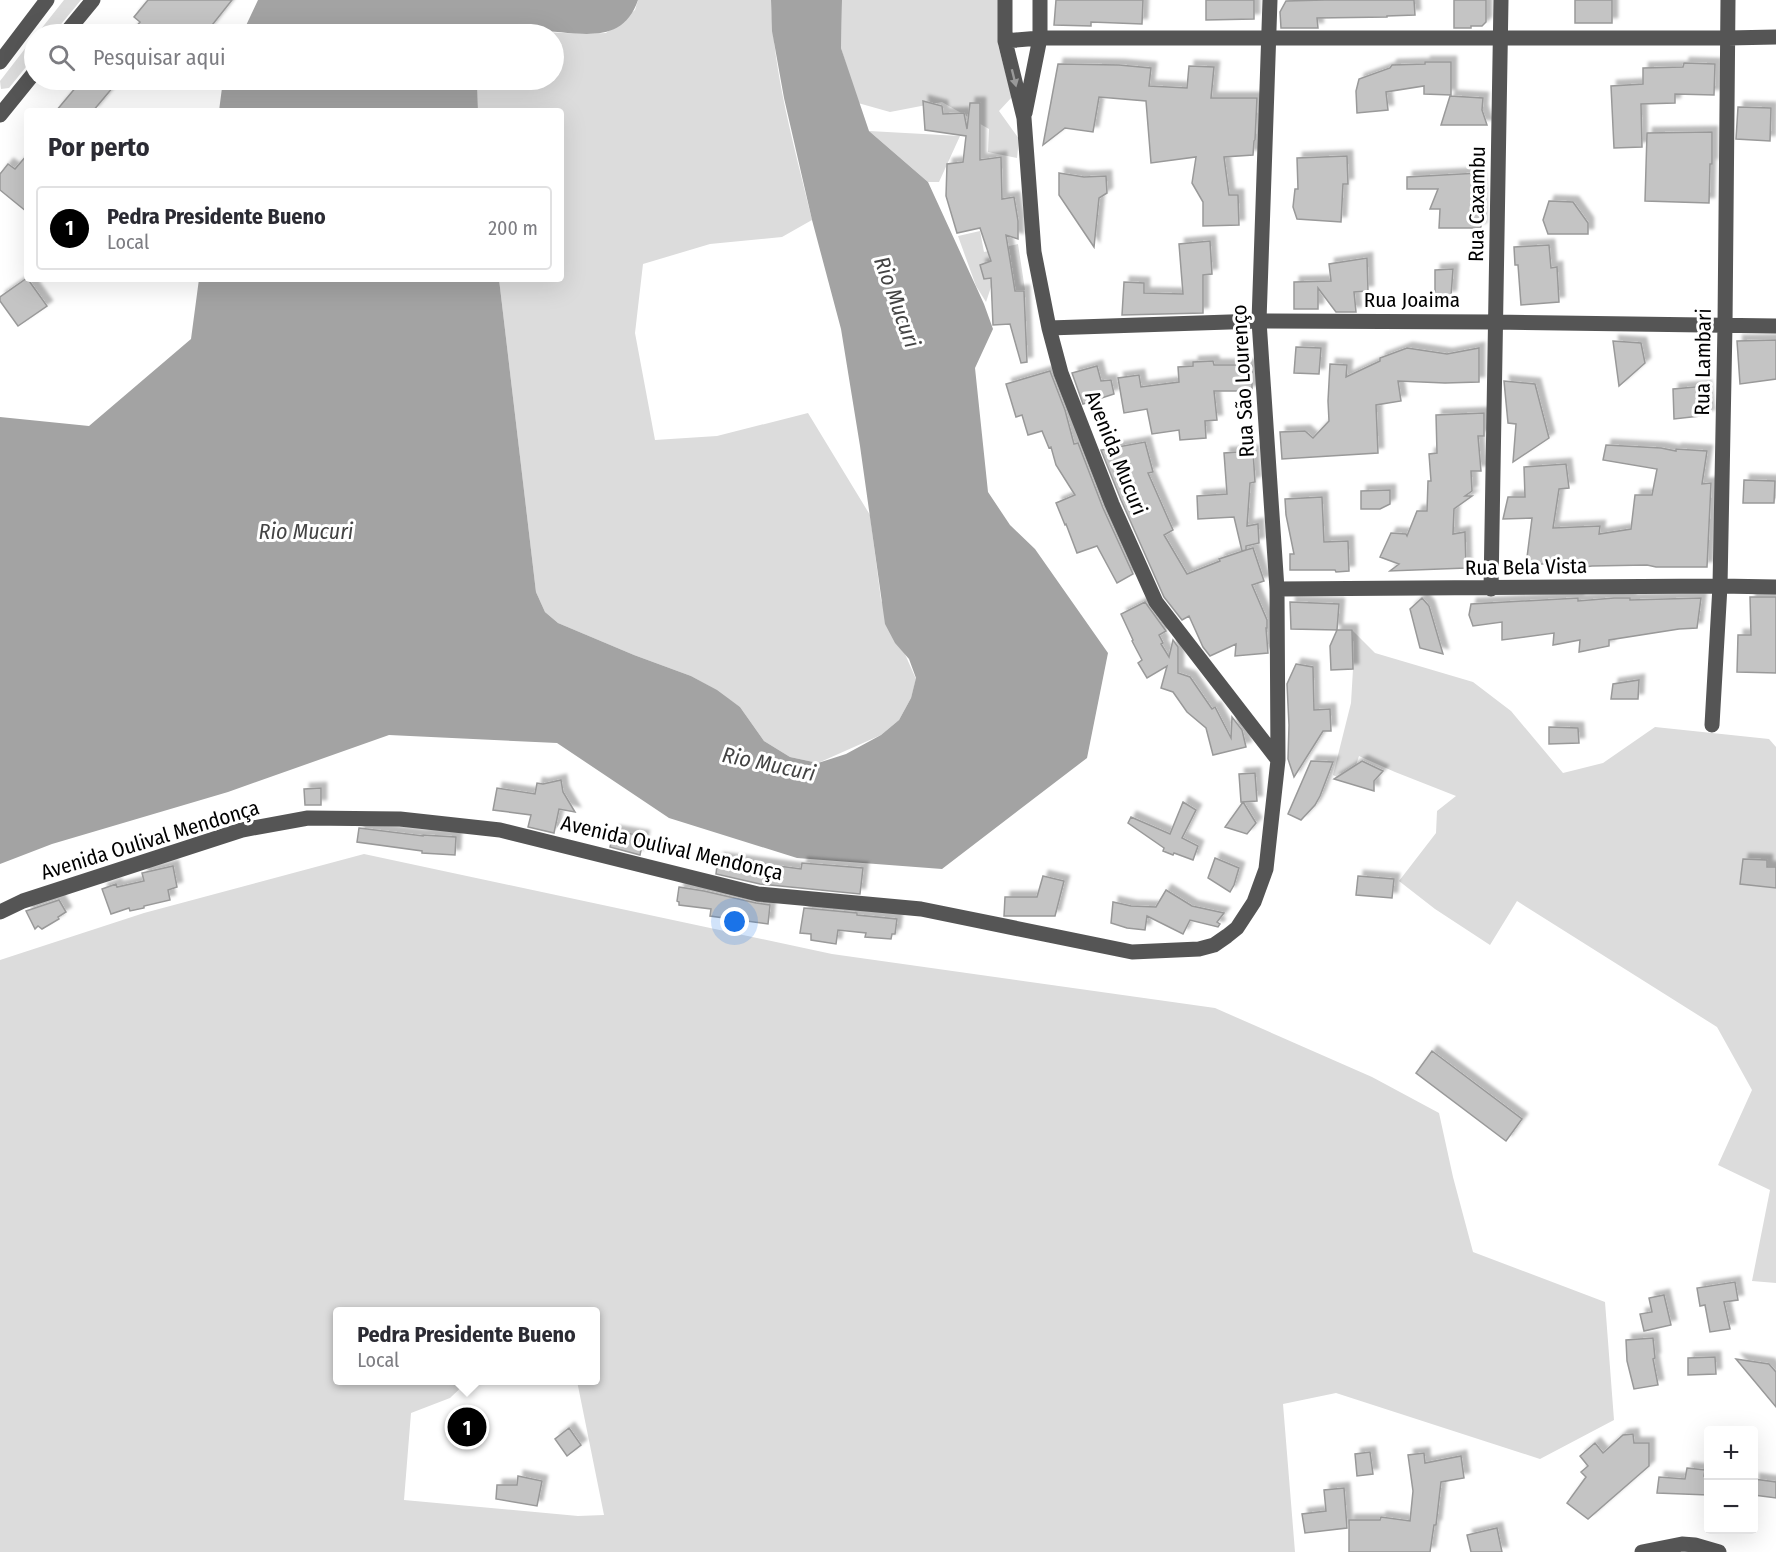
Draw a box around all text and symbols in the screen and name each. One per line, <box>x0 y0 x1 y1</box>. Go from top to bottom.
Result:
search box <box>24 24 564 90</box>
icon: search <box>45 41 78 74</box>
text: Pesquisar aqui <box>93 44 225 71</box>
one-way arrow <box>1010 69 1020 87</box>
text: Por perto <box>48 132 150 163</box>
street label: Rua Caxambu <box>1463 146 1491 262</box>
text: Pedra Presidente Bueno <box>107 203 326 230</box>
text: 1 <box>65 216 74 240</box>
text: 200 m <box>488 216 538 240</box>
text: Local <box>107 230 149 254</box>
water label: Rio Mucuri <box>868 253 926 352</box>
street label: Rua Joaima <box>1364 287 1460 313</box>
street label: Rua São Lourenço <box>1226 304 1260 458</box>
street label: Rua Lambari <box>1689 308 1717 416</box>
street label: Avenida Mucuri <box>1079 387 1153 519</box>
water label: Rio Mucuri <box>259 518 354 545</box>
street label: Rua Bela Vista <box>1465 553 1587 581</box>
water label: Rio Mucuri <box>720 741 819 787</box>
street label: Avenida Oulival Mendonça <box>38 794 262 886</box>
street label: Avenida Oulival Mendonça <box>559 810 785 886</box>
your location <box>720 907 749 936</box>
popup <box>333 1307 600 1385</box>
text: Pedra Presidente Bueno <box>357 1321 576 1348</box>
text: Local <box>357 1348 399 1372</box>
pin: 1 <box>448 1404 486 1450</box>
map controls <box>1704 1426 1758 1534</box>
button: + <box>1704 1426 1758 1480</box>
button: − <box>1704 1480 1758 1534</box>

